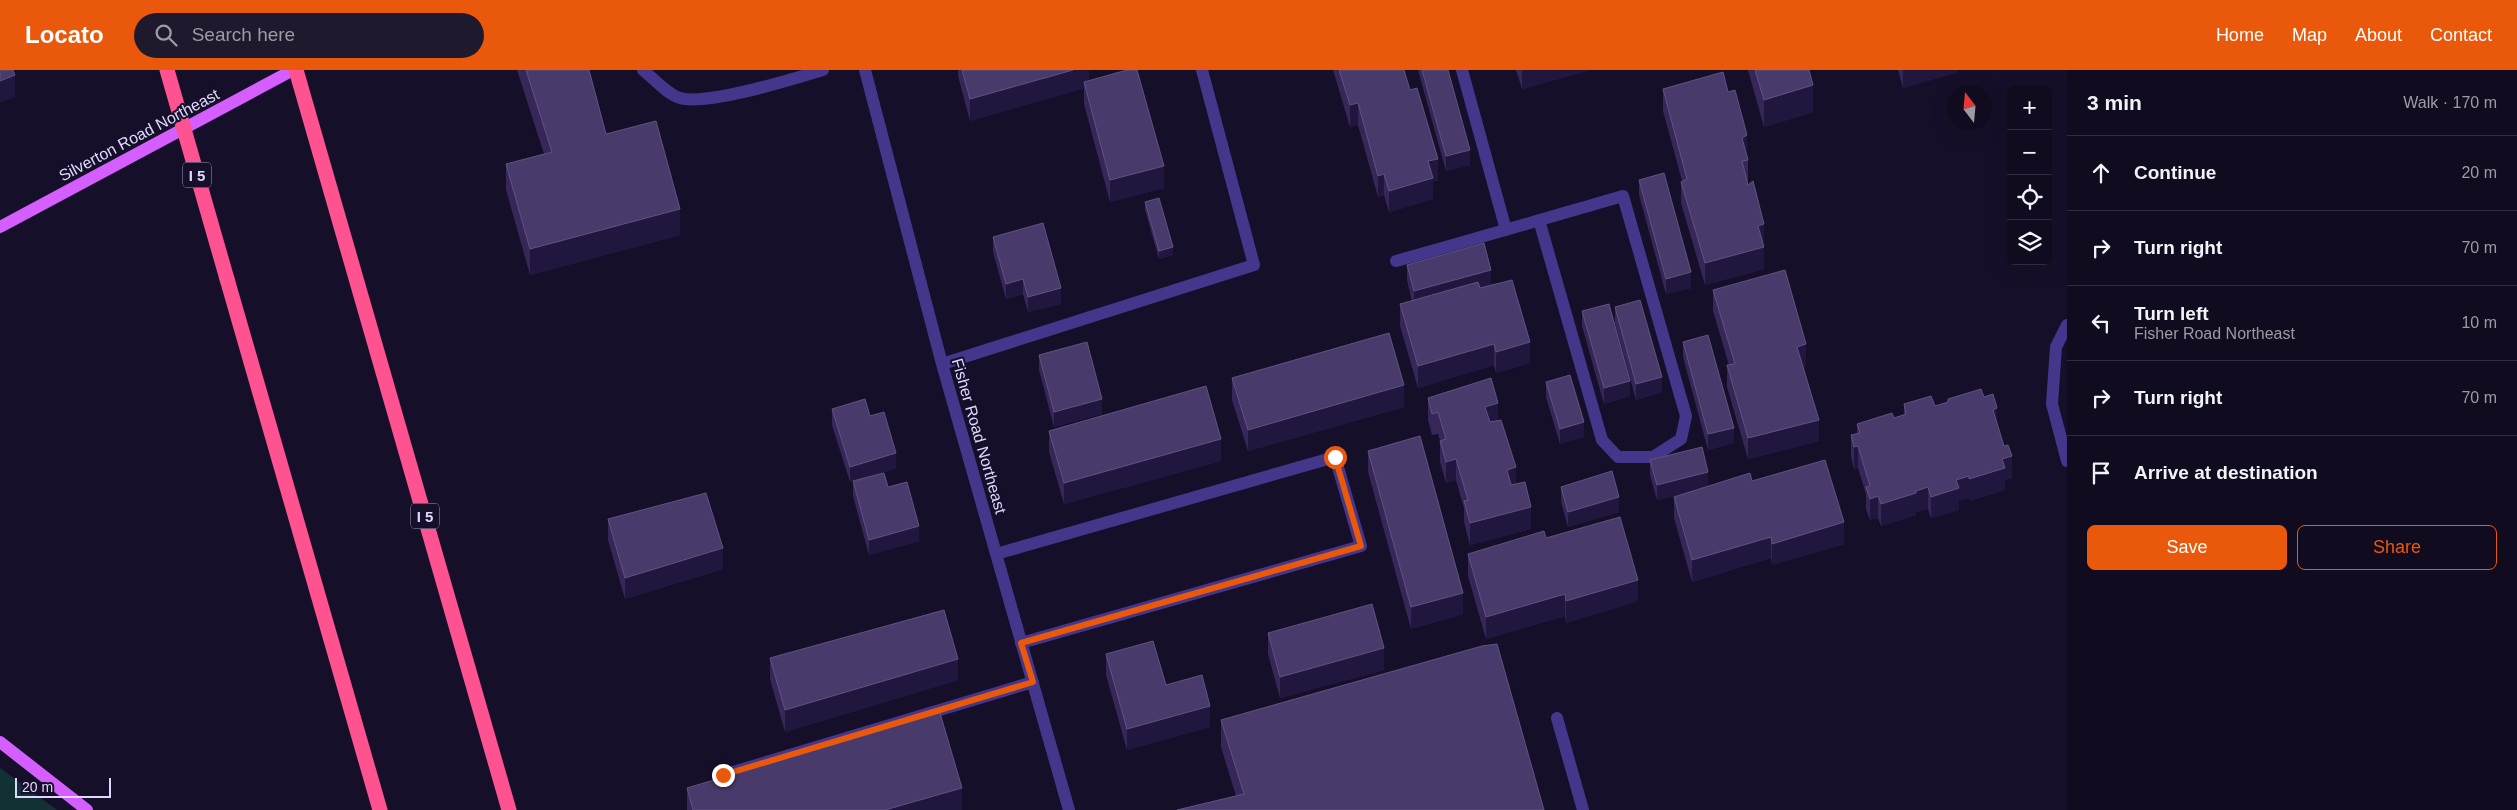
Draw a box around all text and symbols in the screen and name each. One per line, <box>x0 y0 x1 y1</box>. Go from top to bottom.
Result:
search box <box>134 13 484 58</box>
text: Locato <box>25 21 104 48</box>
icon: search <box>152 21 180 49</box>
text: Search here <box>192 24 295 45</box>
text: Home <box>2216 25 2264 45</box>
text: Map <box>2292 25 2327 45</box>
text: About <box>2355 25 2402 45</box>
text: Contact <box>2430 25 2492 45</box>
street label: Silverton Road Northeast <box>56 85 222 184</box>
north arrow <box>1947 85 1992 130</box>
map controls <box>2007 85 2052 265</box>
button: + <box>2007 85 2052 130</box>
text: 3 min <box>2087 91 2142 114</box>
text: Walk · 170 m <box>2403 94 2497 111</box>
button: − <box>2007 130 2052 175</box>
icon: ahead <box>2087 159 2115 187</box>
road number: I 5 <box>183 162 211 188</box>
text: Continue <box>2134 162 2216 183</box>
text: 20 m <box>2461 164 2497 181</box>
button: locate <box>2007 175 2052 220</box>
button: layers <box>2007 220 2052 265</box>
icon: right <box>2087 234 2115 262</box>
text: Turn right <box>2134 237 2222 258</box>
text: 70 m <box>2461 239 2497 256</box>
text: Turn left <box>2134 303 2209 324</box>
icon: left <box>2087 309 2115 337</box>
text: 10 m <box>2461 314 2497 331</box>
text: Fisher Road Northeast <box>2134 325 2295 342</box>
street label: Fisher Road Northeast <box>949 356 1010 516</box>
icon: right <box>2087 384 2115 412</box>
text: Turn right <box>2134 387 2222 408</box>
text: 70 m <box>2461 389 2497 406</box>
route start <box>1324 446 1347 469</box>
icon: arrive <box>2087 459 2115 487</box>
text: Arrive at destination <box>2134 462 2318 483</box>
road number: I 5 <box>411 504 439 528</box>
button: Save <box>2087 525 2287 570</box>
button: Share <box>2297 525 2497 570</box>
route end <box>712 764 735 787</box>
scale bar <box>15 775 111 798</box>
text: 20 m <box>22 779 53 795</box>

